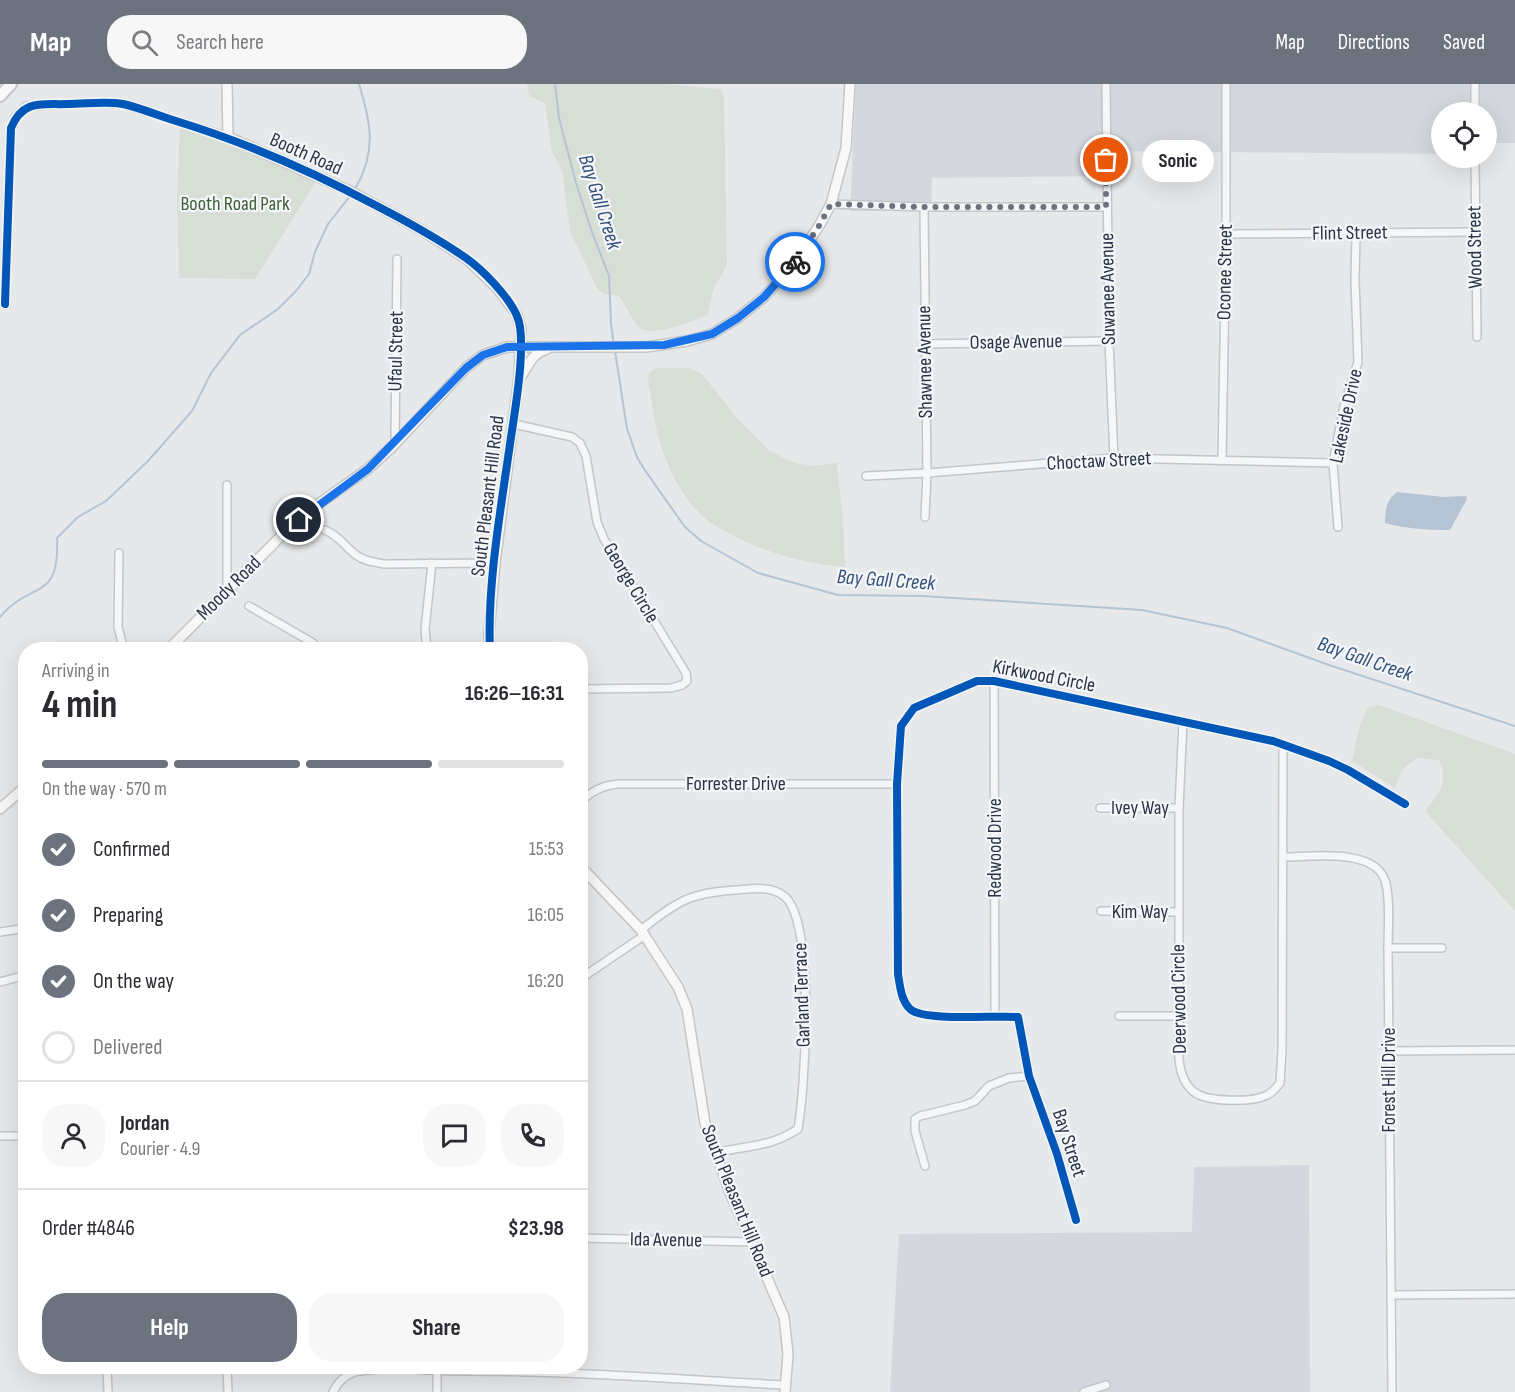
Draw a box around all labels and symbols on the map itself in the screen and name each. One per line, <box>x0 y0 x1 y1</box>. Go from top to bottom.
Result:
street label: Booth Road <box>266 127 346 181</box>
pin <box>1080 134 1131 185</box>
callout: Sonic <box>1142 139 1214 181</box>
water label: Bay Gall Creek <box>573 151 627 254</box>
park label: Booth Road Park <box>180 192 290 216</box>
street label: Wood Street <box>1462 205 1488 289</box>
street label: Flint Street <box>1312 220 1388 246</box>
street label: Oconee Street <box>1212 224 1238 320</box>
courier <box>765 232 825 292</box>
street label: Suwanee Avenue <box>1095 233 1121 345</box>
street label: Shawnee Avenue <box>912 305 938 419</box>
street label: Ufaul Street <box>383 310 409 392</box>
street label: Osage Avenue <box>969 329 1063 355</box>
street label: Lakeside Drive <box>1324 367 1368 465</box>
street label: South Pleasant Hill Road <box>466 414 510 578</box>
street label: Choctaw Street <box>1046 446 1152 476</box>
pin <box>273 494 324 545</box>
street label: George Circle <box>598 539 664 627</box>
street label: Moody Road <box>192 551 266 625</box>
water label: Bay Gall Creek <box>836 564 937 596</box>
water label: Bay Gall Creek <box>1314 631 1417 687</box>
street label: Kirkwood Circle <box>991 654 1097 698</box>
street label: Forrester Drive <box>686 772 786 796</box>
street label: Ivey Way <box>1111 796 1169 820</box>
street label: Redwood Drive <box>983 798 1007 898</box>
street label: Kim Way <box>1112 900 1169 924</box>
street label: Garland Terrace <box>788 942 816 1048</box>
street label: Deerwood Circle <box>1166 944 1192 1054</box>
street label: Forest Hill Drive <box>1377 1028 1401 1132</box>
street label: Bay Street <box>1047 1106 1091 1180</box>
street label: South Pleasant Hill Road <box>696 1122 778 1280</box>
street label: Ida Avenue <box>630 1227 702 1253</box>

